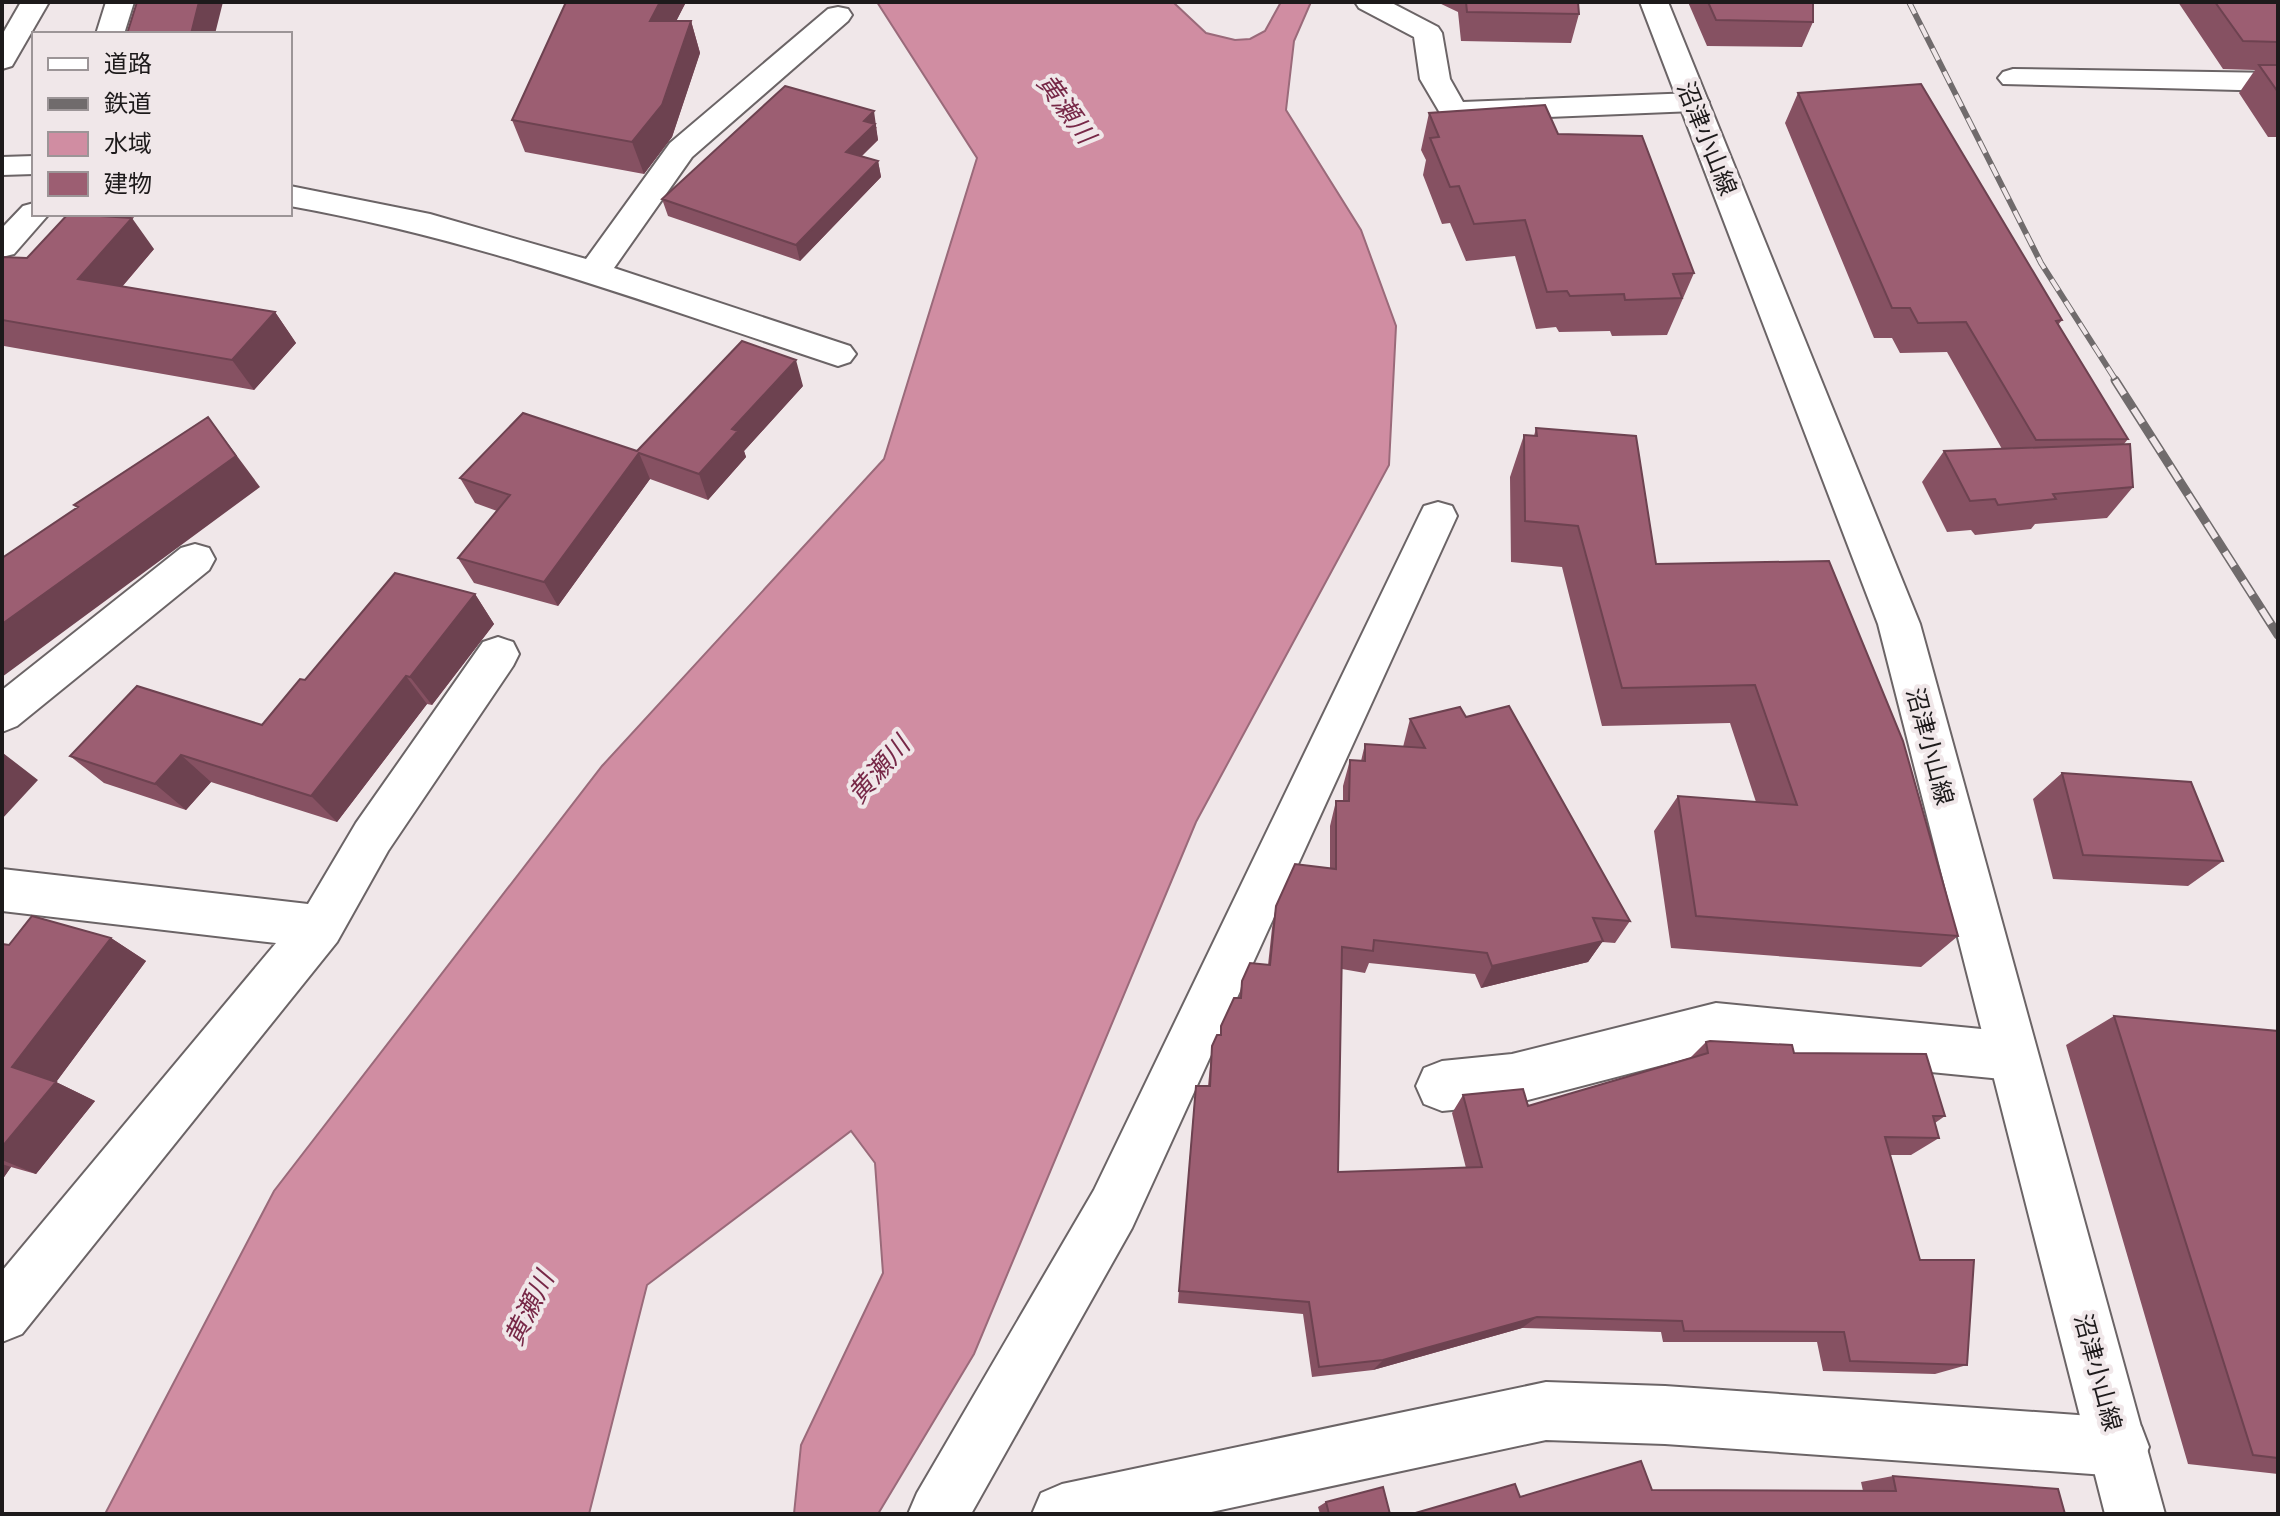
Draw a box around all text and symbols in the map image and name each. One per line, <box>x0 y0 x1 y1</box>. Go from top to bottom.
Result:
legend <box>32 32 292 216</box>
text: 道路 <box>104 46 152 79</box>
water label: 黄瀬川 <box>1030 66 1106 153</box>
street label: 沼津小山線 <box>1670 76 1746 200</box>
text: 鉄道 <box>104 86 152 119</box>
text: 水域 <box>104 126 152 159</box>
text: 建物 <box>104 166 152 199</box>
street label: 沼津小山線 <box>1900 684 1962 808</box>
water label: 黄瀬川 <box>839 725 919 810</box>
water label: 黄瀬川 <box>495 1262 563 1351</box>
street label: 沼津小山線 <box>2068 1310 2130 1434</box>

